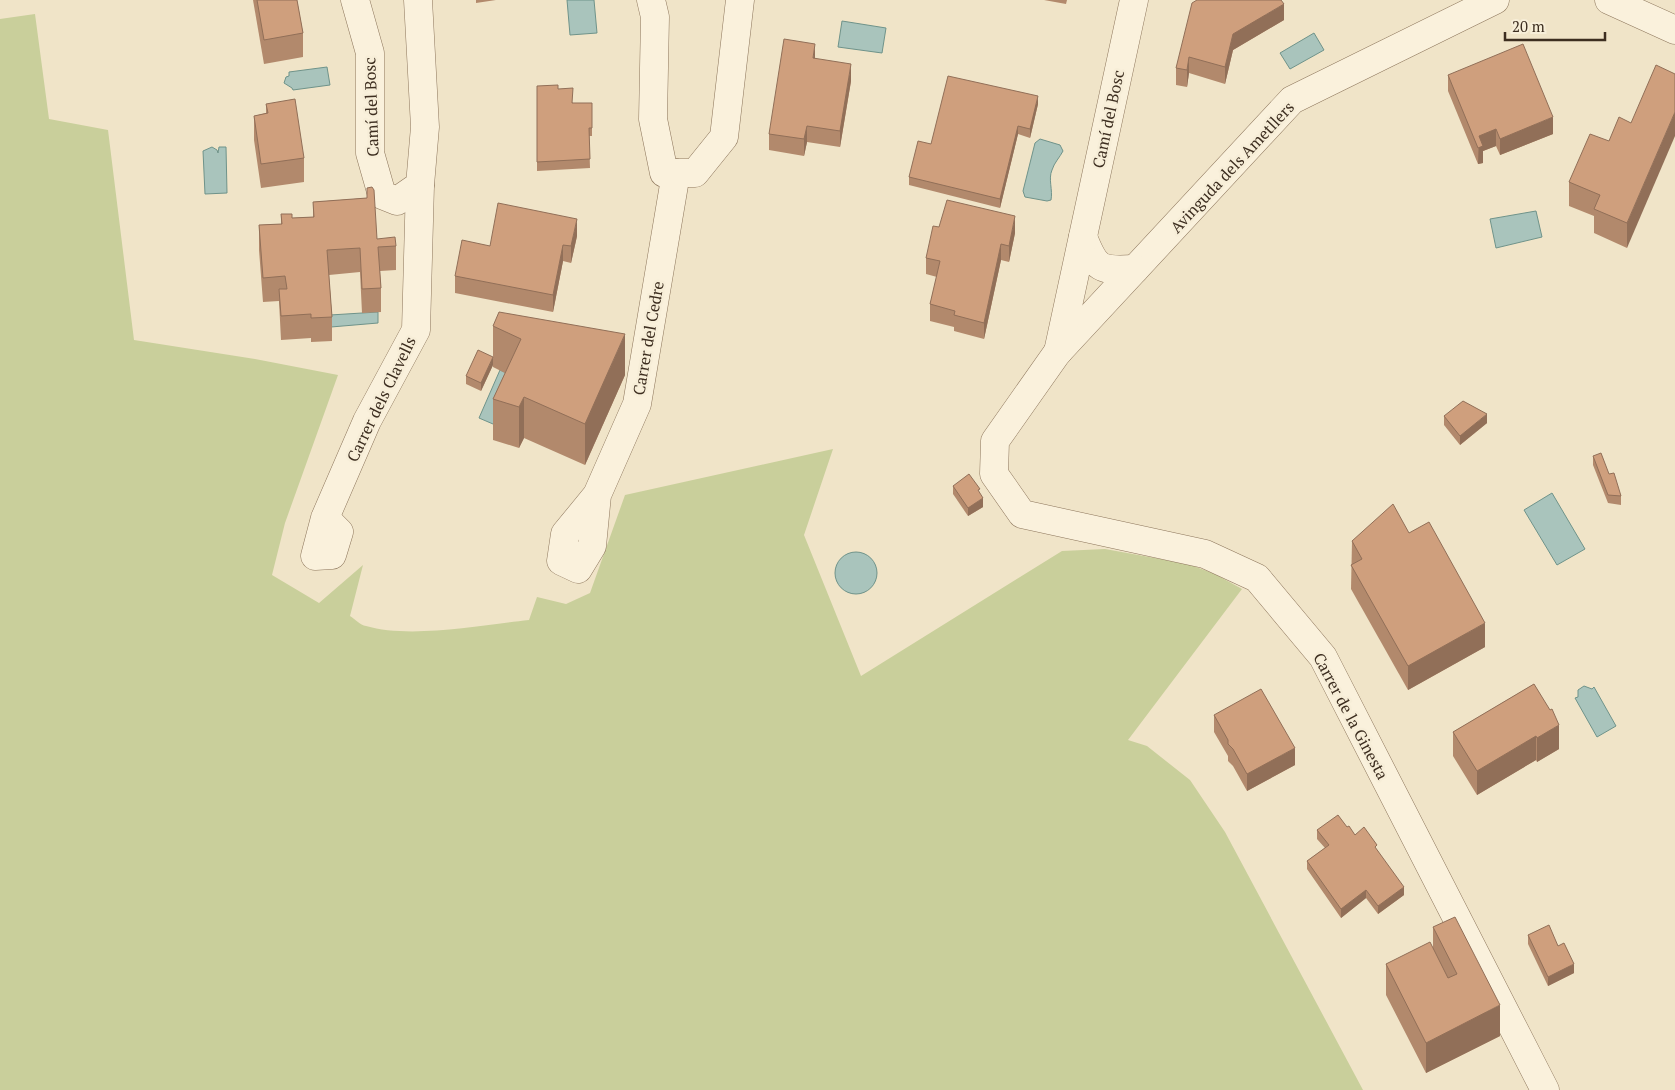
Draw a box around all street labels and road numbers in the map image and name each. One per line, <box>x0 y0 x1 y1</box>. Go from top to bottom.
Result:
street label: Camí del Bosc <box>358 57 384 157</box>
street label: Camí del Bosc <box>1087 68 1129 170</box>
street label: Avinguda dels Ametllers <box>1165 96 1299 238</box>
street label: Carrer del Cedre <box>627 279 669 397</box>
street label: Carrer dels Clavells <box>341 333 421 465</box>
street label: Carrer de la Ginesta <box>1308 649 1394 783</box>

